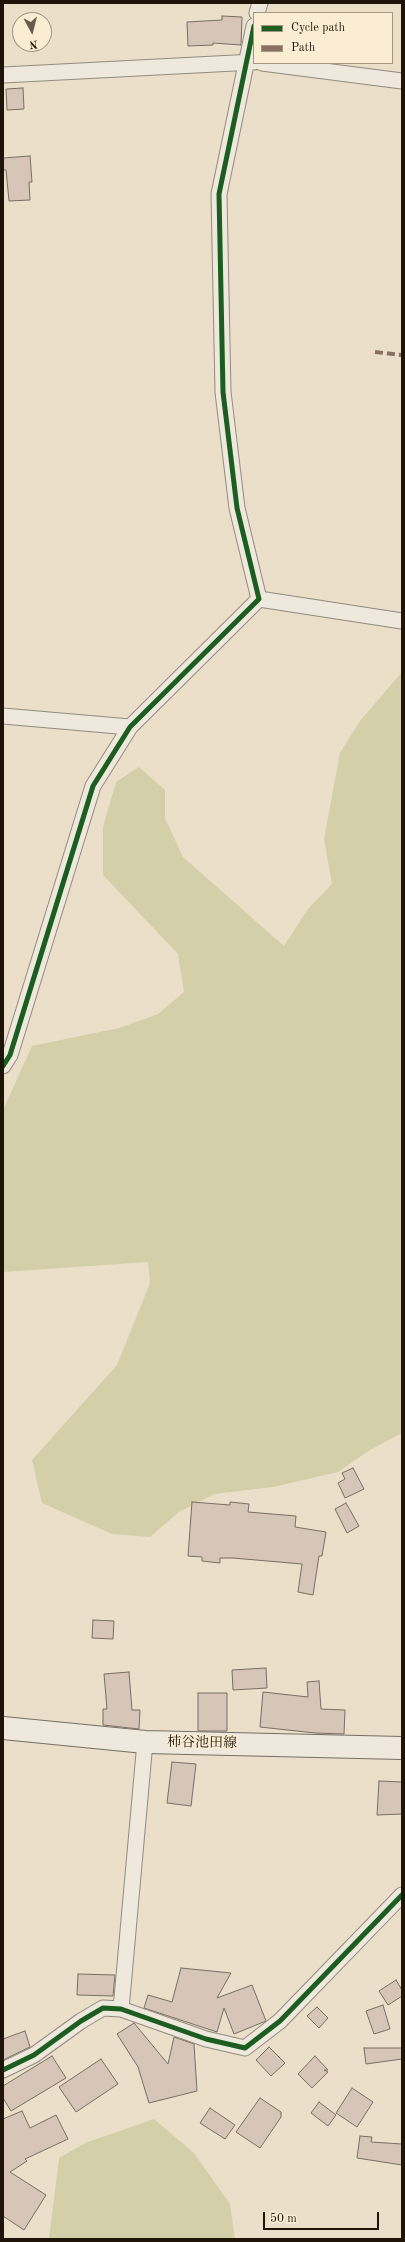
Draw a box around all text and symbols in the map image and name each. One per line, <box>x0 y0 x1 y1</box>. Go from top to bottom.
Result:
north arrow <box>12 12 52 52</box>
legend <box>253 12 393 64</box>
text: Cycle path <box>291 22 345 34</box>
text: N <box>29 37 38 49</box>
text: Path <box>291 42 315 54</box>
street label: 柿谷池田線 <box>167 1734 237 1752</box>
scale bar <box>265 2204 381 2230</box>
text: 50 m <box>270 2213 297 2225</box>

